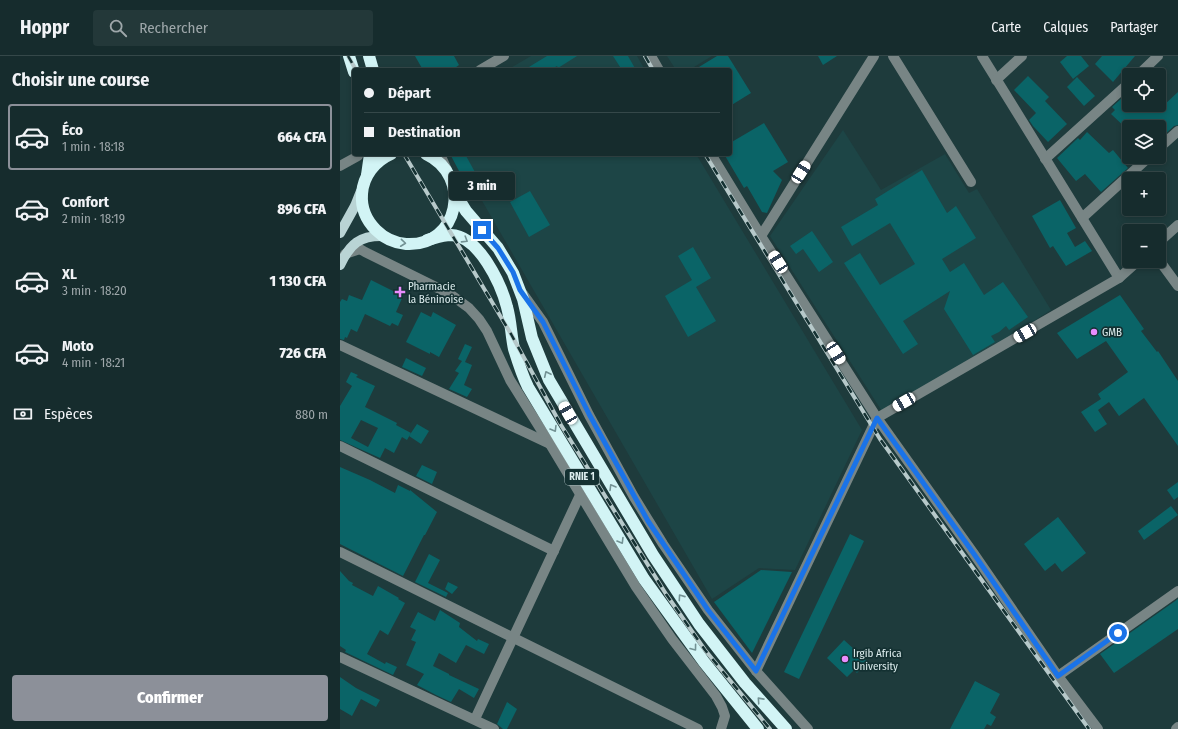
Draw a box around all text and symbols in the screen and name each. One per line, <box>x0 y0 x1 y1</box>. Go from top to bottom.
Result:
search box <box>93 10 373 46</box>
text: Hoppr <box>20 16 69 39</box>
icon: search <box>107 17 129 39</box>
text: Rechercher <box>139 19 208 37</box>
text: Carte <box>991 19 1021 36</box>
text: Calques <box>1043 19 1088 36</box>
text: Partager <box>1110 19 1158 36</box>
map controls <box>1122 68 1166 268</box>
button: locate <box>1122 68 1166 112</box>
text: Choisir une course <box>12 69 149 91</box>
text: Départ <box>388 84 431 102</box>
icon: car <box>14 119 50 155</box>
button: layers <box>1122 120 1166 164</box>
text: Éco <box>62 121 83 139</box>
text: Destination <box>388 123 461 141</box>
text: 664 CFA <box>277 128 326 146</box>
text: 1 min · 18:18 <box>62 139 124 154</box>
car <box>790 159 812 185</box>
callout: 3 min <box>449 172 515 200</box>
button: + <box>1122 172 1166 216</box>
text: 3 min <box>468 178 496 193</box>
icon: car <box>14 191 50 227</box>
text: Confort <box>62 193 109 211</box>
text: 896 CFA <box>277 200 326 218</box>
text: 2 min · 18:19 <box>62 211 125 226</box>
route end <box>473 221 491 239</box>
button: − <box>1122 224 1166 268</box>
one-way arrow <box>460 235 467 242</box>
one-way arrow <box>400 238 407 247</box>
car <box>766 249 790 275</box>
icon: car <box>14 263 50 299</box>
text: XL <box>62 265 77 283</box>
text: 1 130 CFA <box>269 272 326 290</box>
place label: Pharmacie la Béninoise <box>408 280 463 306</box>
text: 3 min · 18:20 <box>62 283 127 298</box>
marker: Pharmacie la Béninoise <box>395 287 405 297</box>
car <box>1012 322 1038 344</box>
place label: GMB <box>1102 326 1122 339</box>
marker: GMB <box>1089 327 1099 337</box>
icon: car <box>14 335 50 371</box>
text: Moto <box>62 337 94 355</box>
car <box>824 340 848 366</box>
text: 726 CFA <box>279 344 326 362</box>
text: 4 min · 18:21 <box>62 355 125 370</box>
one-way arrow <box>544 371 552 379</box>
car <box>891 391 917 413</box>
car <box>557 400 579 426</box>
icon: cash <box>12 403 34 425</box>
text: Espèces <box>44 405 93 423</box>
text: 880 m <box>295 407 328 422</box>
one-way arrow <box>550 425 557 432</box>
road number: RNIE 1 <box>565 469 599 485</box>
one-way arrow <box>609 484 616 491</box>
one-way arrow <box>616 537 623 544</box>
one-way arrow <box>678 594 686 601</box>
route start <box>1109 624 1127 642</box>
one-way arrow <box>689 644 696 651</box>
place label: Irgib Africa University <box>853 647 902 673</box>
marker: Irgib Africa University <box>840 654 850 664</box>
button: Confirmer <box>12 675 328 721</box>
one-way arrow <box>757 697 765 705</box>

